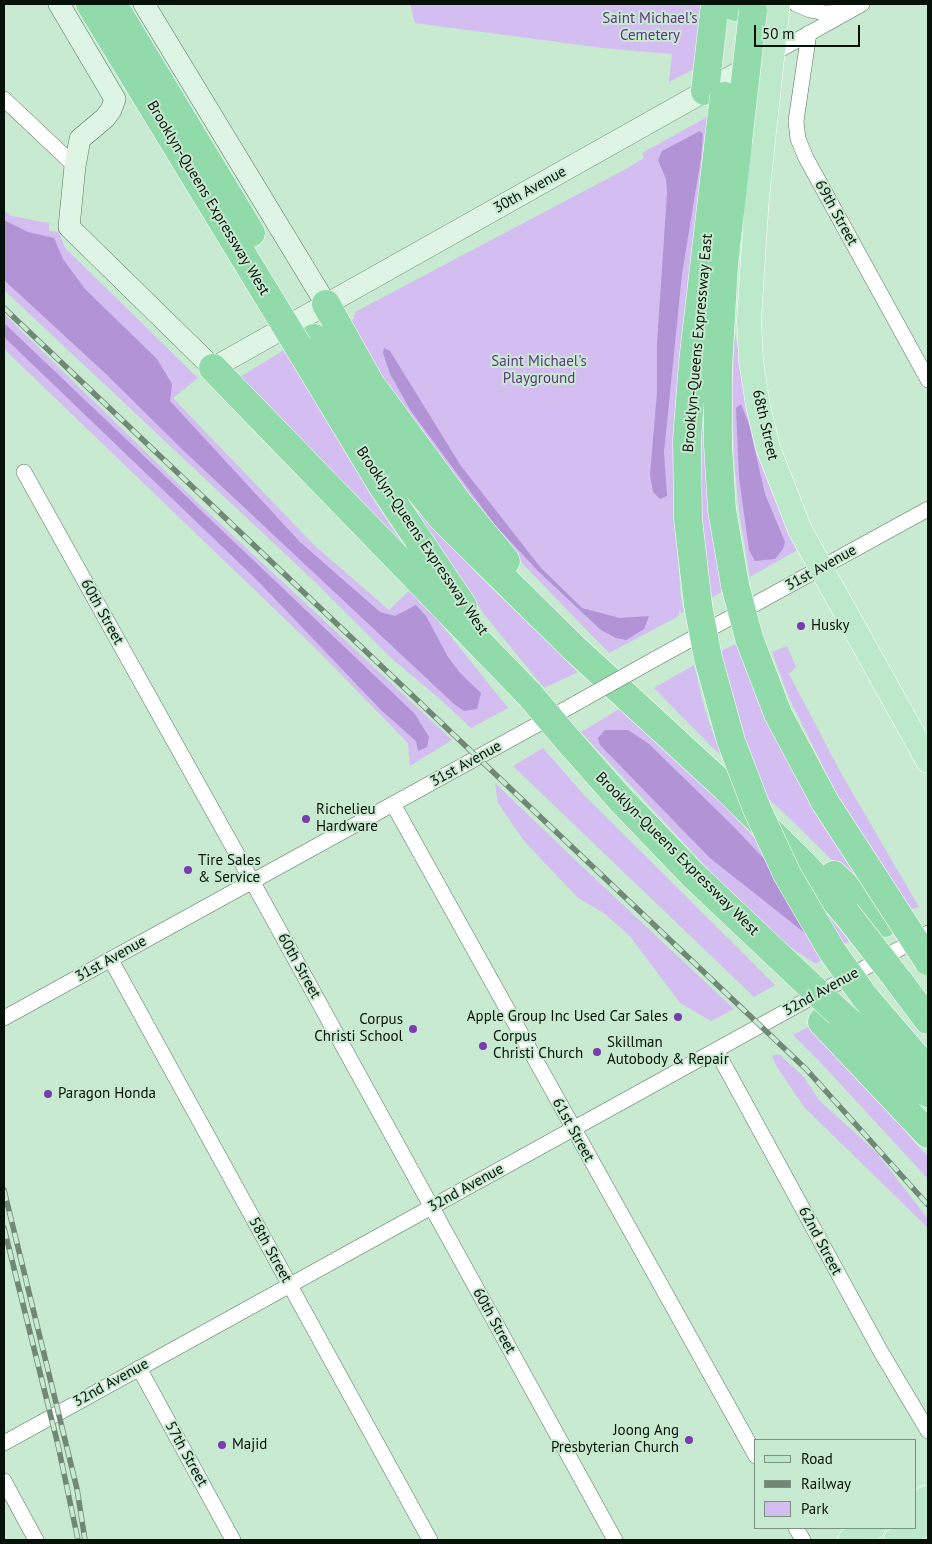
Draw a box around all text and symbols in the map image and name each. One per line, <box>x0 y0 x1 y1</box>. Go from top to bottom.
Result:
park label: Saint Michael’s Cemetery <box>602 10 698 45</box>
scale bar <box>757 15 863 47</box>
text: 50 m <box>762 24 795 43</box>
street label: Brooklyn-Queens Expressway West <box>143 98 273 298</box>
street label: 30th Avenue <box>490 163 570 217</box>
street label: 69th Street <box>811 177 861 249</box>
street label: Brooklyn-Queens Expressway East <box>679 233 717 453</box>
park label: Saint Michael's Playground <box>491 353 587 388</box>
street label: 68th Street <box>748 388 782 462</box>
street label: Brooklyn-Queens Expressway West <box>352 443 492 639</box>
street label: 31st Avenue <box>782 541 860 595</box>
street label: 60th Street <box>77 576 127 648</box>
place label: Husky <box>811 617 850 635</box>
marker: Husky <box>795 620 807 632</box>
street label: 31st Avenue <box>427 737 505 791</box>
street label: Brooklyn-Queens Expressway West <box>592 769 762 939</box>
place label: Richelieu Hardware <box>316 801 378 836</box>
marker: Richelieu Hardware <box>300 813 312 825</box>
place label: Tire Sales & Service <box>198 852 261 887</box>
marker: Tire Sales & Service <box>182 864 194 876</box>
street label: 60th Street <box>274 930 324 1002</box>
street label: 31st Avenue <box>72 932 150 986</box>
street label: 32nd Avenue <box>780 964 862 1020</box>
place label: Apple Group Inc Used Car Sales <box>467 1008 668 1026</box>
place label: Corpus Christi School <box>314 1011 403 1046</box>
marker: Apple Group Inc Used Car Sales <box>672 1011 684 1023</box>
marker: Corpus Christi School <box>407 1023 419 1035</box>
place label: Corpus Christi Church <box>493 1028 583 1063</box>
place label: Skillman Autobody & Repair <box>607 1034 729 1069</box>
marker: Corpus Christi Church <box>477 1040 489 1052</box>
marker: Skillman Autobody & Repair <box>591 1046 603 1058</box>
place label: Paragon Honda <box>58 1085 156 1103</box>
marker: Paragon Honda <box>42 1088 54 1100</box>
street label: 61st Street <box>548 1095 598 1165</box>
street label: 32nd Avenue <box>425 1160 507 1216</box>
street label: 62nd Street <box>794 1204 846 1278</box>
street label: 58th Street <box>245 1214 295 1286</box>
street label: 60th Street <box>469 1285 519 1357</box>
street label: 32nd Avenue <box>70 1355 152 1411</box>
street label: 57th Street <box>161 1418 211 1490</box>
place label: Joong Ang Presbyterian Church <box>551 1422 679 1457</box>
marker: Joong Ang Presbyterian Church <box>683 1434 695 1446</box>
place label: Majid <box>232 1436 267 1454</box>
marker: Majid <box>216 1439 228 1451</box>
legend <box>754 1439 917 1529</box>
text: Road <box>801 1449 833 1468</box>
text: Railway <box>801 1474 851 1493</box>
text: Park <box>801 1499 829 1518</box>

